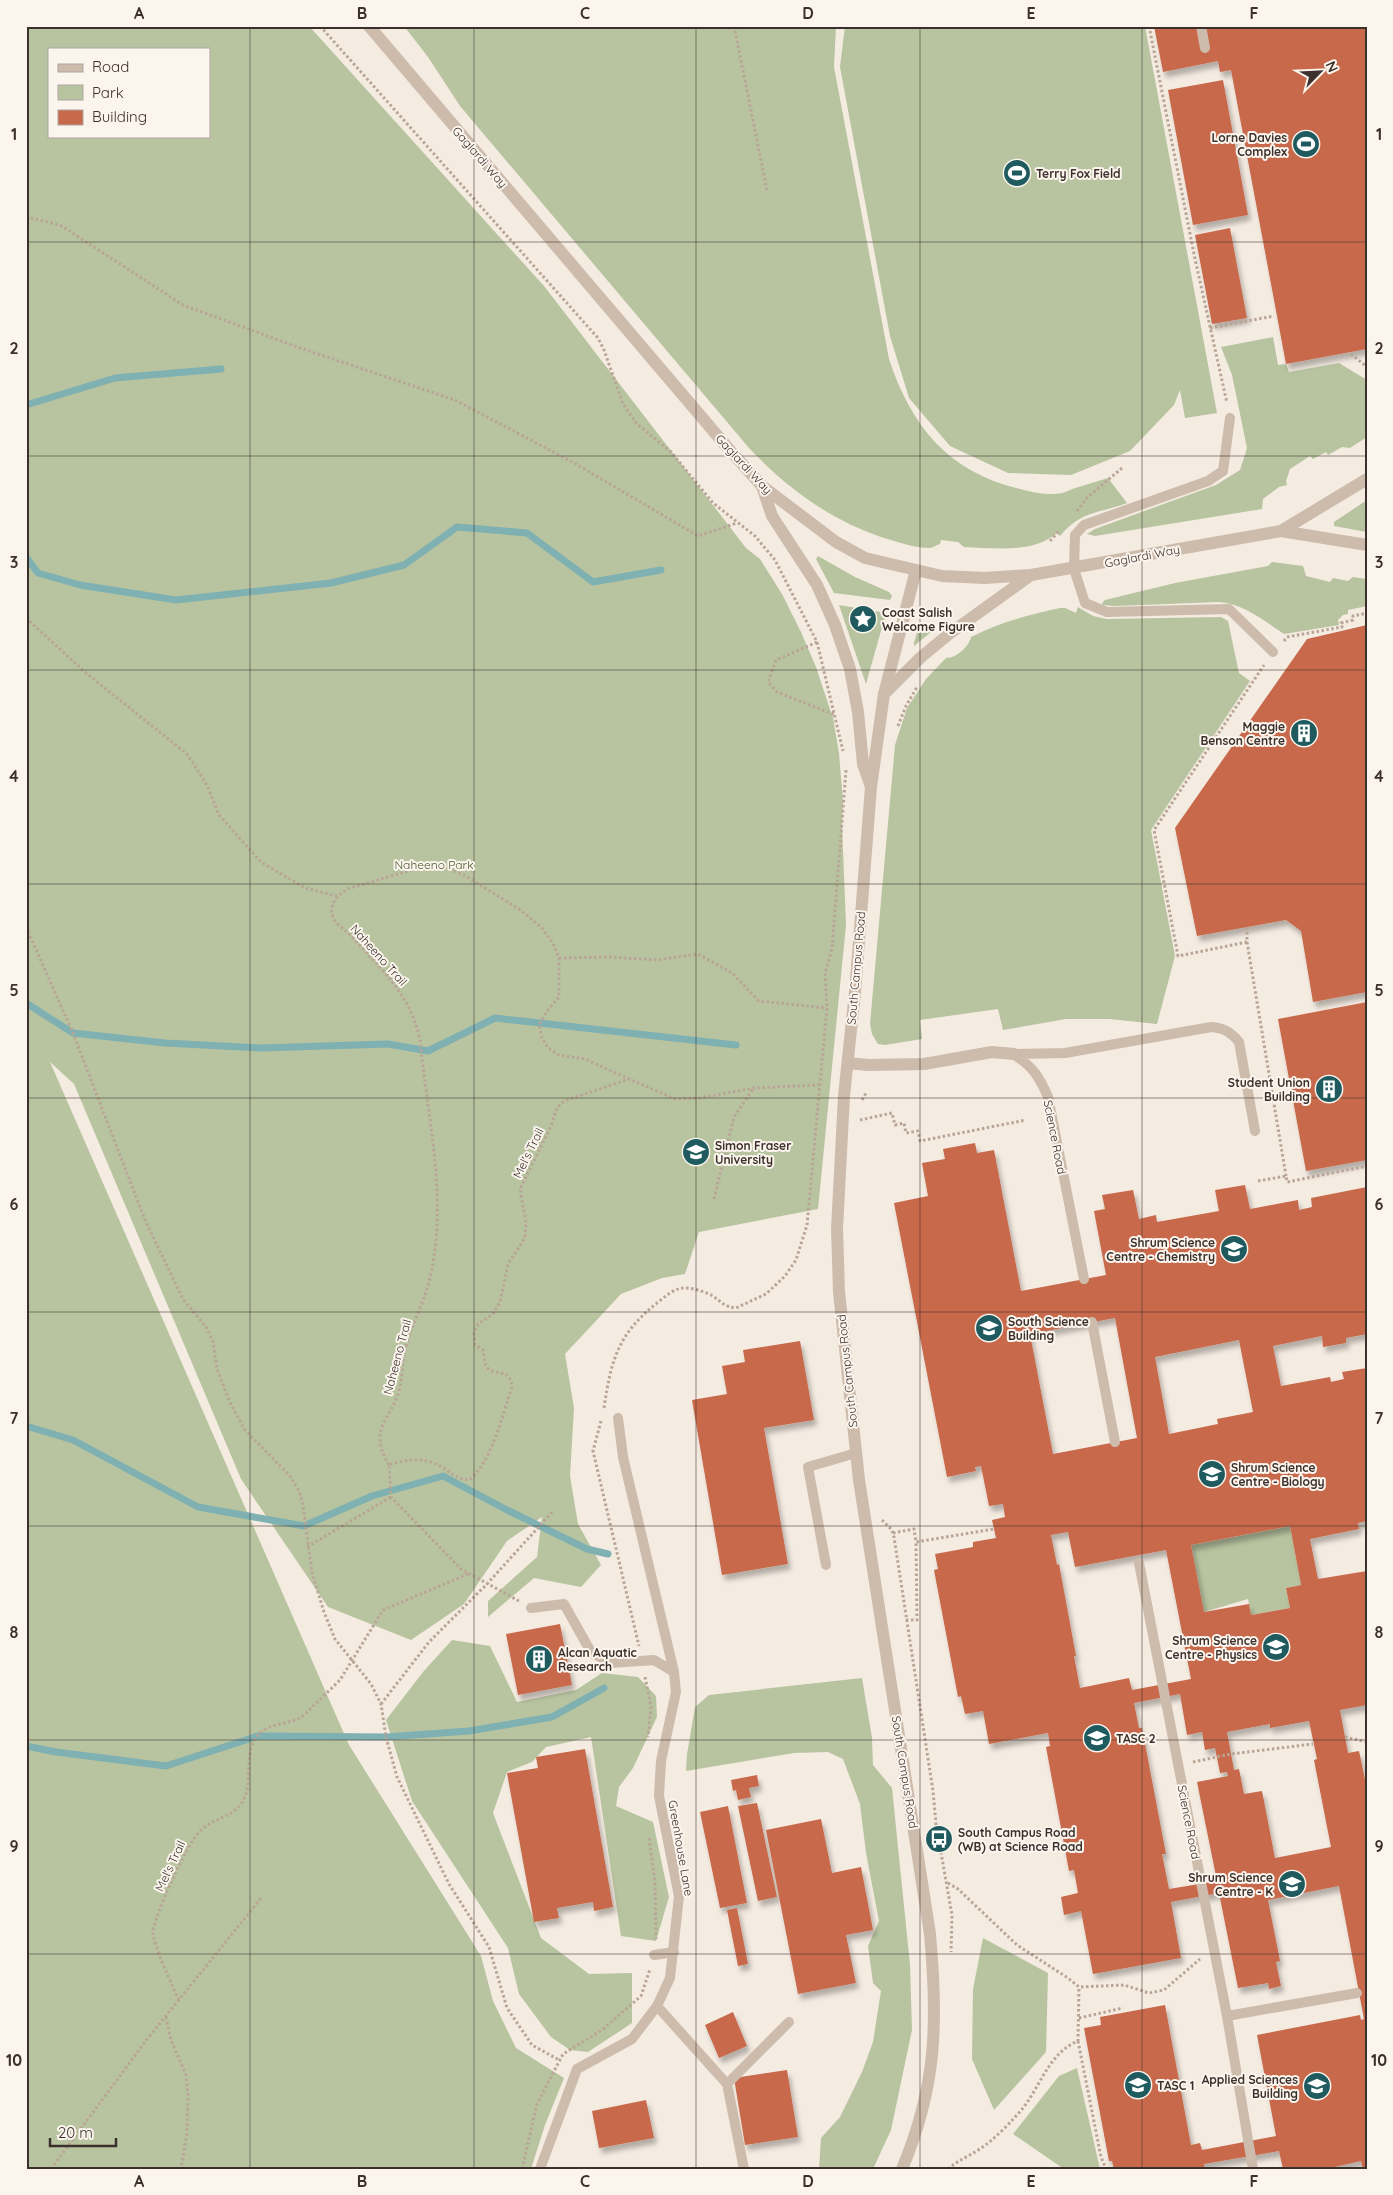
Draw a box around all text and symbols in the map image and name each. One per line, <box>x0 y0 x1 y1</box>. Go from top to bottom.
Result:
text: A <box>134 3 145 23</box>
text: B <box>357 3 367 23</box>
text: C <box>580 3 590 23</box>
text: D <box>802 3 814 23</box>
text: E <box>1026 3 1036 23</box>
text: F <box>1250 3 1259 23</box>
legend <box>48 48 210 138</box>
north arrow <box>1296 48 1346 98</box>
text: Road <box>92 57 129 76</box>
text: N <box>1322 58 1342 75</box>
text: Park <box>92 83 124 102</box>
text: Building <box>92 107 147 126</box>
street label: Gaglardi Way <box>449 123 511 191</box>
text: 1 <box>11 124 17 144</box>
text: 1 <box>1376 124 1382 144</box>
sports icon: Lorne Davies Complex <box>1291 129 1321 159</box>
place label: Lorne Davies Complex <box>1212 130 1287 159</box>
sports icon: Terry Fox Field <box>1002 158 1032 188</box>
place label: Terry Fox Field <box>1036 166 1121 181</box>
text: 2 <box>9 338 19 358</box>
text: 2 <box>1374 338 1384 358</box>
street label: Gaglardi Way <box>712 431 776 497</box>
street label: Gaglardi Way <box>1103 541 1181 571</box>
text: 3 <box>10 552 18 572</box>
text: 3 <box>1375 552 1383 572</box>
place icon: Coast Salish Welcome Figure <box>848 604 878 634</box>
place label: Coast Salish Welcome Figure <box>882 605 975 634</box>
building icon: Maggie Benson Centre <box>1289 718 1319 748</box>
place label: Maggie Benson Centre <box>1200 719 1285 748</box>
text: 4 <box>9 766 19 786</box>
text: 4 <box>1374 766 1384 786</box>
park label: Naheeno Park <box>394 857 474 872</box>
street label: South Campus Road <box>844 911 868 1025</box>
street label: Naheeno Trail <box>348 921 410 989</box>
text: 5 <box>9 980 19 1000</box>
text: 5 <box>1374 980 1384 1000</box>
building icon: Student Union Building <box>1314 1074 1344 1104</box>
place label: Student Union Building <box>1228 1075 1310 1104</box>
street label: Science Road <box>1040 1099 1070 1175</box>
street label: Mel's Trail <box>509 1125 547 1181</box>
school or university icon: Simon Fraser University <box>681 1137 711 1167</box>
place label: Simon Fraser University <box>715 1138 791 1167</box>
text: 6 <box>10 1194 19 1214</box>
text: 6 <box>1375 1194 1384 1214</box>
school or university icon: Shrum Science Centre - Chemistry <box>1219 1234 1249 1264</box>
place label: Shrum Science Centre - Chemistry <box>1106 1235 1215 1264</box>
school or university icon: South Science Building <box>974 1313 1004 1343</box>
street label: South Campus Road <box>834 1314 860 1428</box>
place label: South Science Building <box>1008 1314 1089 1343</box>
street label: Naheeno Trail <box>380 1318 414 1396</box>
text: 7 <box>10 1408 19 1428</box>
text: 7 <box>1375 1408 1384 1428</box>
school or university icon: Shrum Science Centre - Biology <box>1197 1459 1227 1489</box>
place label: Shrum Science Centre - Biology <box>1231 1460 1325 1489</box>
text: 8 <box>10 1622 19 1642</box>
text: 8 <box>1375 1622 1384 1642</box>
school or university icon: Shrum Science Centre - Physics <box>1261 1632 1291 1662</box>
place label: Shrum Science Centre - Physics <box>1165 1633 1257 1662</box>
building icon: Alcan Aquatic Research <box>524 1644 554 1674</box>
place label: Alcan Aquatic Research <box>558 1645 637 1674</box>
street label: South Campus Road <box>889 1715 921 1829</box>
school or university icon: TASC 2 <box>1082 1723 1112 1753</box>
place label: TASC 2 <box>1116 1731 1156 1746</box>
street label: Science Road <box>1174 1784 1204 1860</box>
street label: Greenhouse Lane <box>665 1799 697 1897</box>
bus stop icon: South Campus Road (WB) at Science Road <box>924 1824 954 1854</box>
place label: South Campus Road (WB) at Science Road <box>958 1825 1083 1854</box>
text: 9 <box>9 1836 19 1856</box>
text: 9 <box>1374 1836 1384 1856</box>
street label: Mel's Trail <box>152 1838 188 1894</box>
school or university icon: Shrum Science Centre - K <box>1277 1869 1307 1899</box>
place label: Shrum Science Centre - K <box>1188 1870 1273 1899</box>
text: 10 <box>6 2050 22 2070</box>
text: 10 <box>1371 2050 1387 2070</box>
school or university icon: TASC 1 <box>1123 2070 1153 2100</box>
school or university icon: Applied Sciences Building <box>1302 2071 1332 2101</box>
place label: Applied Sciences Building <box>1202 2072 1298 2101</box>
place label: TASC 1 <box>1157 2078 1194 2093</box>
scale bar <box>50 2115 116 2147</box>
text: 20 m <box>58 2123 93 2142</box>
text: A <box>134 2171 145 2191</box>
text: B <box>357 2171 367 2191</box>
text: C <box>580 2171 590 2191</box>
text: D <box>802 2171 814 2191</box>
text: E <box>1026 2171 1036 2191</box>
text: F <box>1250 2171 1259 2191</box>

